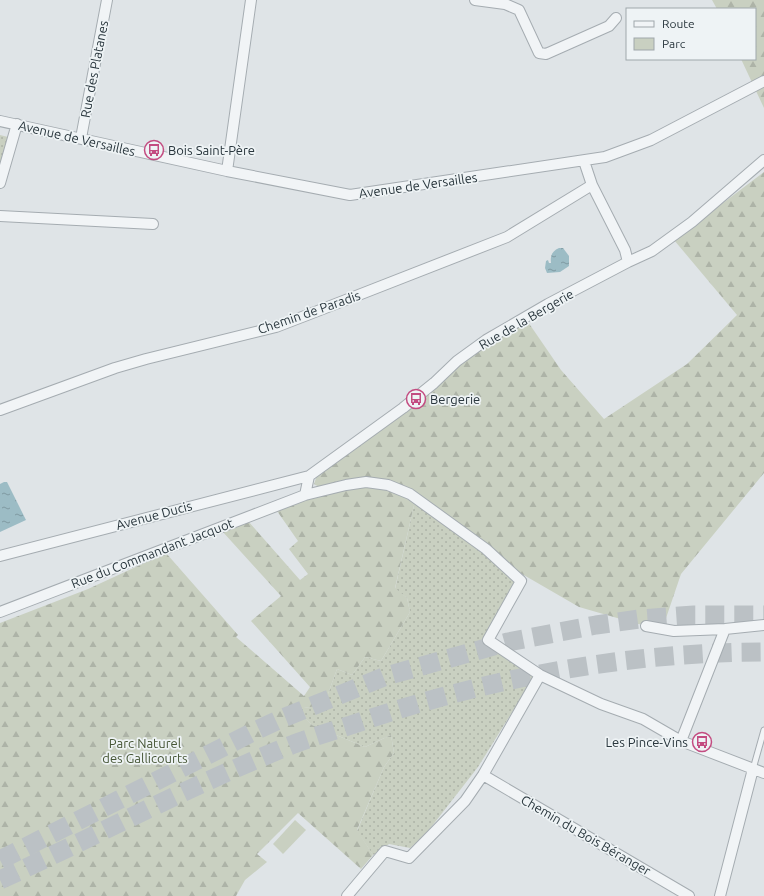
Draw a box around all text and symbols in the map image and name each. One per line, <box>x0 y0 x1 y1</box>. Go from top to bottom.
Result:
legend <box>626 8 756 60</box>
text: Route <box>662 17 695 30</box>
street label: Rue des Platanes <box>78 19 110 119</box>
text: Parc <box>662 37 686 50</box>
street label: Avenue de Versailles <box>17 118 137 158</box>
bus stop icon: Bois Saint-Père <box>143 139 165 161</box>
place label: Bois Saint-Père <box>168 143 255 157</box>
street label: Avenue de Versailles <box>358 170 479 200</box>
street label: Rue de la Bergerie <box>476 286 576 352</box>
street label: Chemin de Paradis <box>256 288 362 336</box>
bus stop icon: Bergerie <box>405 388 427 410</box>
place label: Bergerie <box>430 392 480 406</box>
street label: Avenue Ducis <box>114 498 194 532</box>
street label: Rue du Commandant Jacquot <box>69 516 235 590</box>
bus stop icon: Les Pince-Vins <box>691 731 713 753</box>
place label: Les Pince-Vins <box>605 735 688 749</box>
park label: Parc Naturel des Gallicourts <box>102 736 188 765</box>
street label: Chemin du Bois Béranger <box>519 792 653 878</box>

